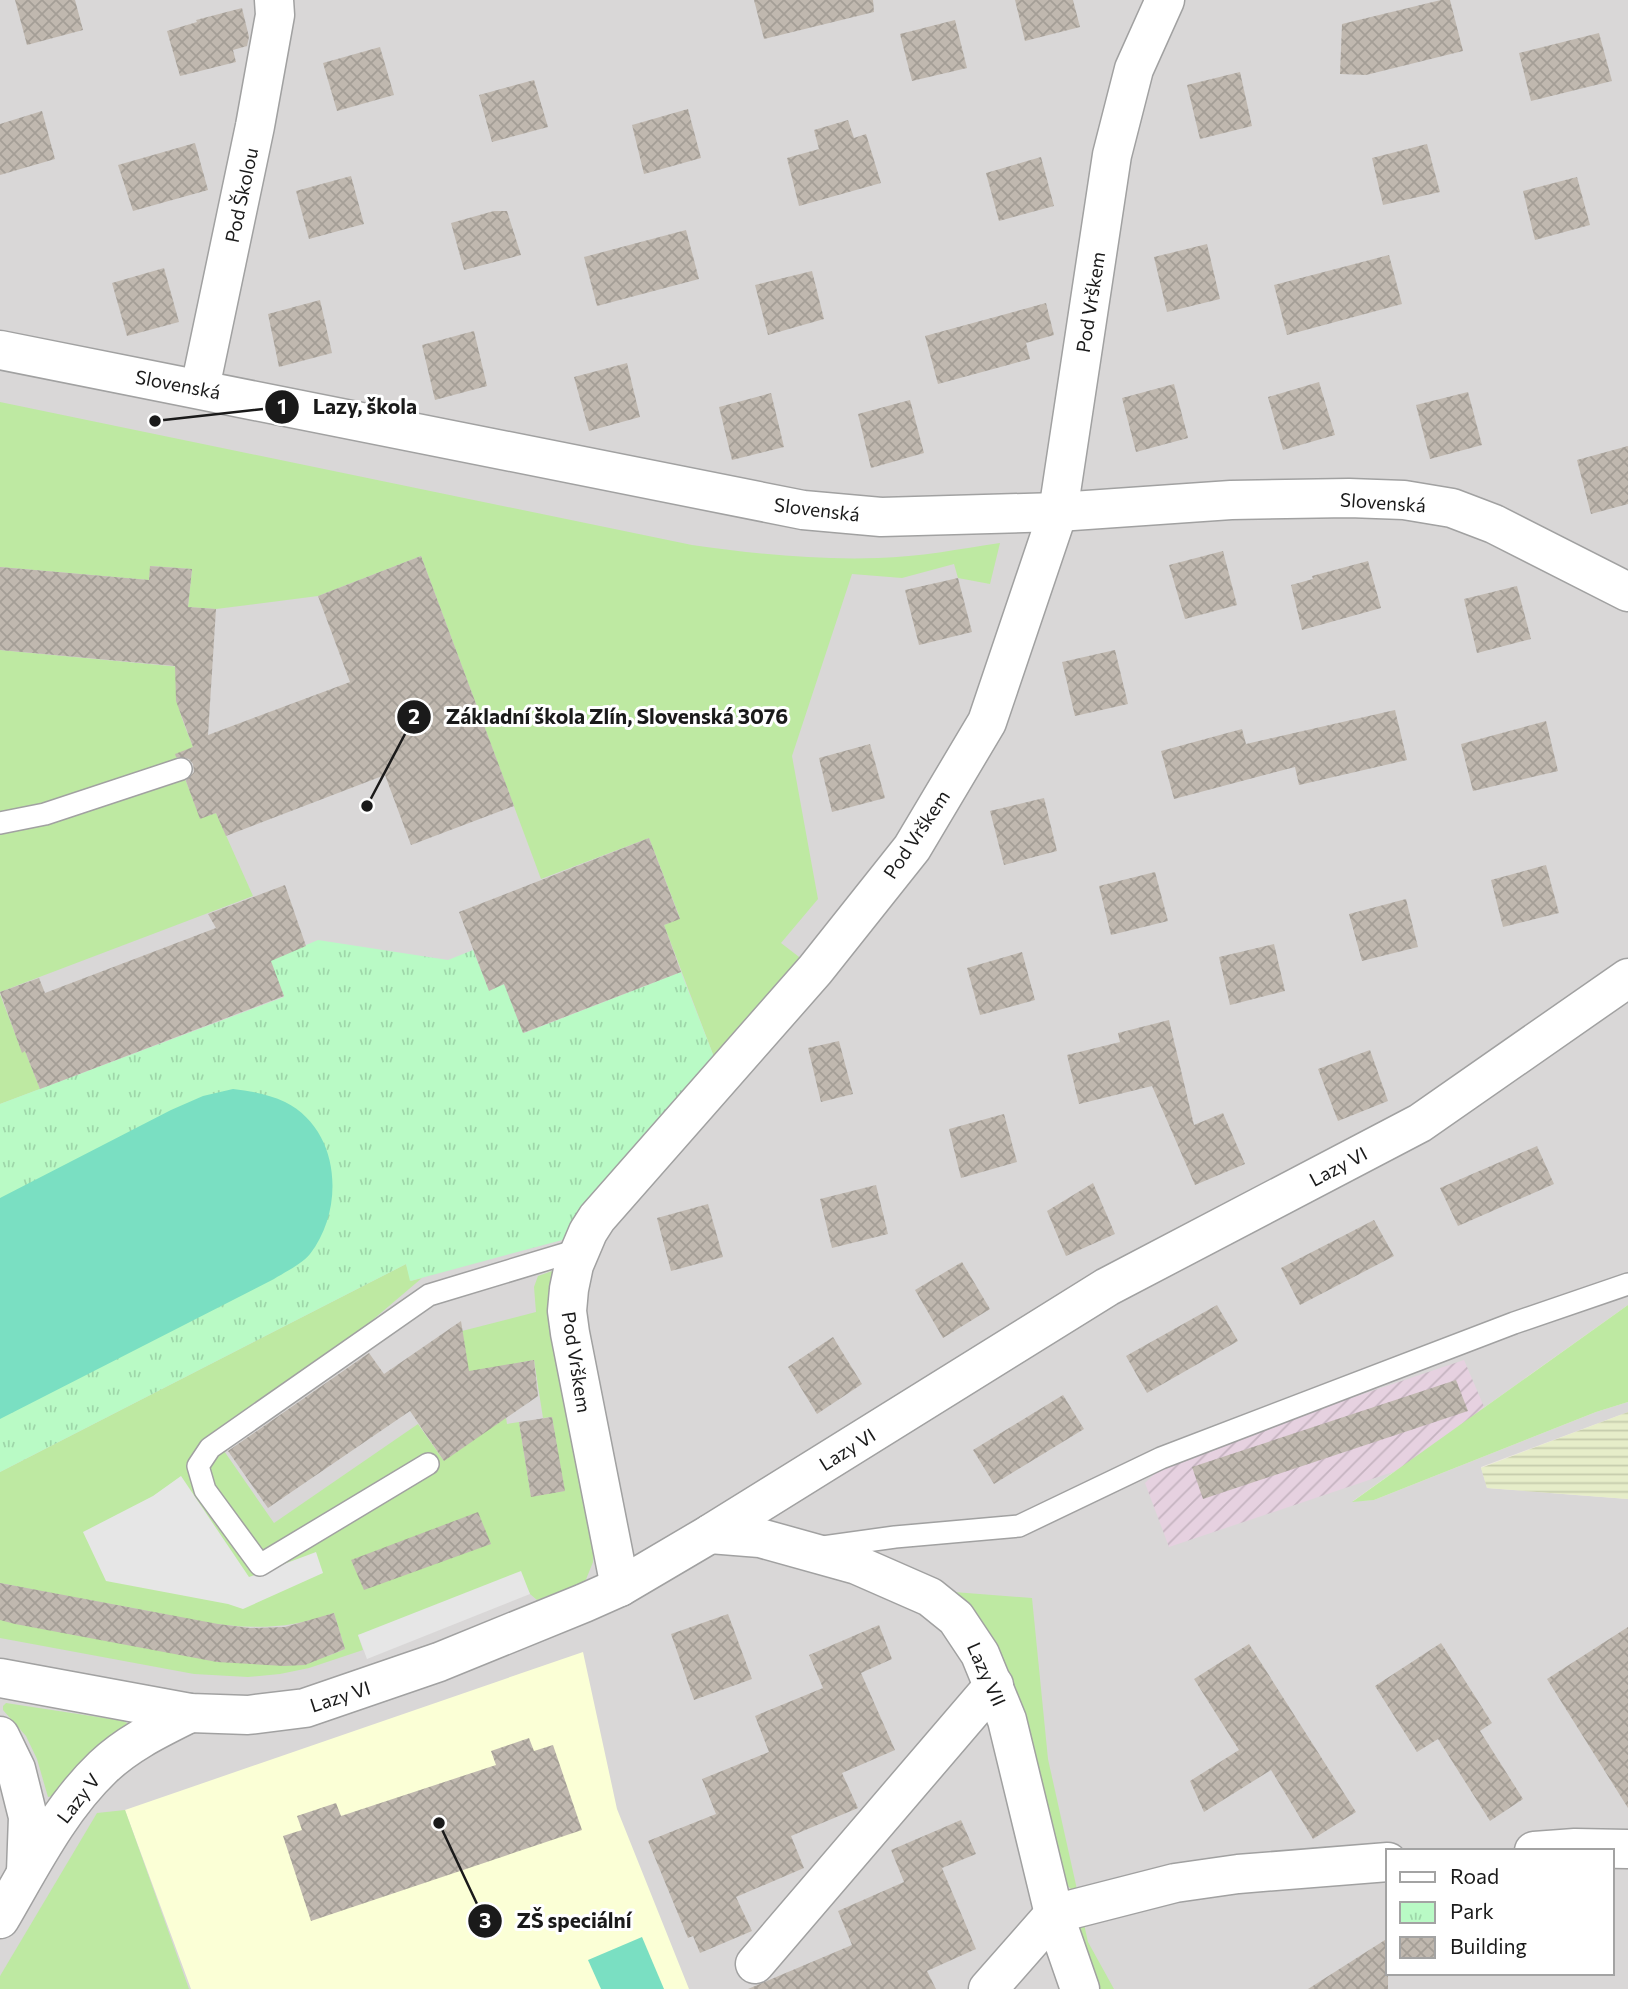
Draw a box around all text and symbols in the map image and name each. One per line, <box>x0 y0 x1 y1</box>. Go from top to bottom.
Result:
street label: Pod Školou <box>219 145 262 245</box>
street label: Pod Vrškem <box>1071 250 1109 354</box>
street label: Slovenská <box>134 364 222 404</box>
callout: Lazy, škola <box>264 386 431 428</box>
text: 1 <box>277 393 287 418</box>
text: Lazy, škola <box>313 393 417 418</box>
street label: Slovenská <box>1339 488 1427 516</box>
street label: Slovenská <box>773 492 861 526</box>
callout: Základní škola Zlín, Slovenská 3076 <box>396 696 802 738</box>
text: 2 <box>408 703 420 728</box>
text: Základní škola Zlín, Slovenská 3076 <box>446 703 788 728</box>
street label: Pod Vrškem <box>878 785 954 883</box>
street label: Lazy VI <box>1305 1141 1371 1191</box>
street label: Pod Vrškem <box>558 1310 596 1414</box>
street label: Lazy VI <box>815 1423 879 1475</box>
street label: Lazy VII <box>963 1639 1011 1709</box>
street label: Lazy VI <box>307 1675 373 1717</box>
street label: Lazy V <box>51 1769 105 1827</box>
legend <box>1386 1849 1614 1975</box>
text: Road <box>1450 1863 1499 1888</box>
text: Park <box>1450 1898 1494 1923</box>
callout: ZŠ speciální <box>468 1900 646 1942</box>
text: 3 <box>479 1907 491 1932</box>
text: ZŠ speciální <box>516 1907 633 1932</box>
text: Building <box>1450 1933 1527 1958</box>

